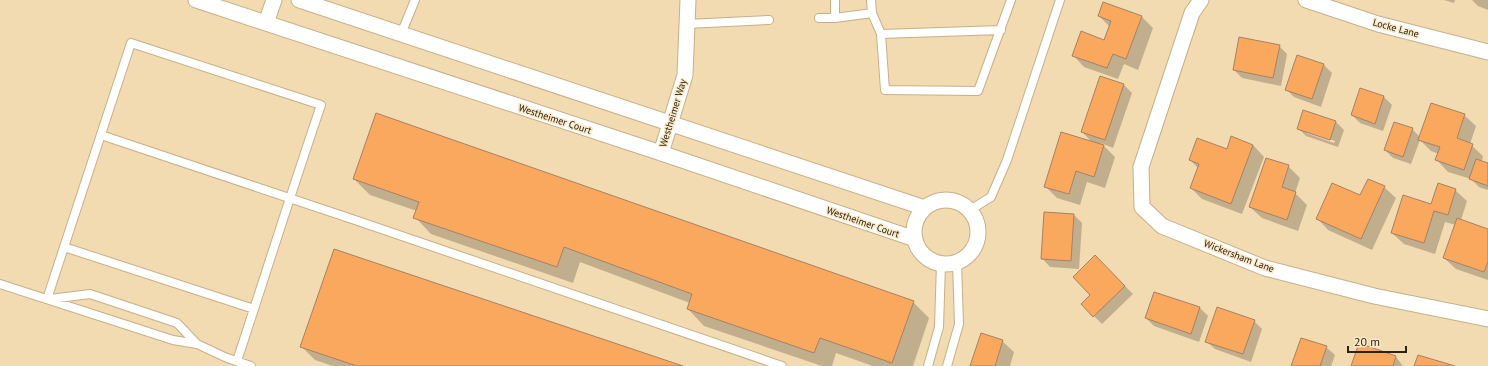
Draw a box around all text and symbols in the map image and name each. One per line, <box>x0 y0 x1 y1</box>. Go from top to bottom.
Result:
street label: Locke Lane <box>1371 16 1421 40</box>
street label: Westheimer Way <box>657 77 690 149</box>
street label: Westheimer Court <box>517 101 594 137</box>
street label: Westheimer Court <box>825 203 902 241</box>
street label: Wickersham Lane <box>1202 237 1276 275</box>
scale bar <box>1348 328 1406 354</box>
text: 20 m <box>1354 334 1380 349</box>

